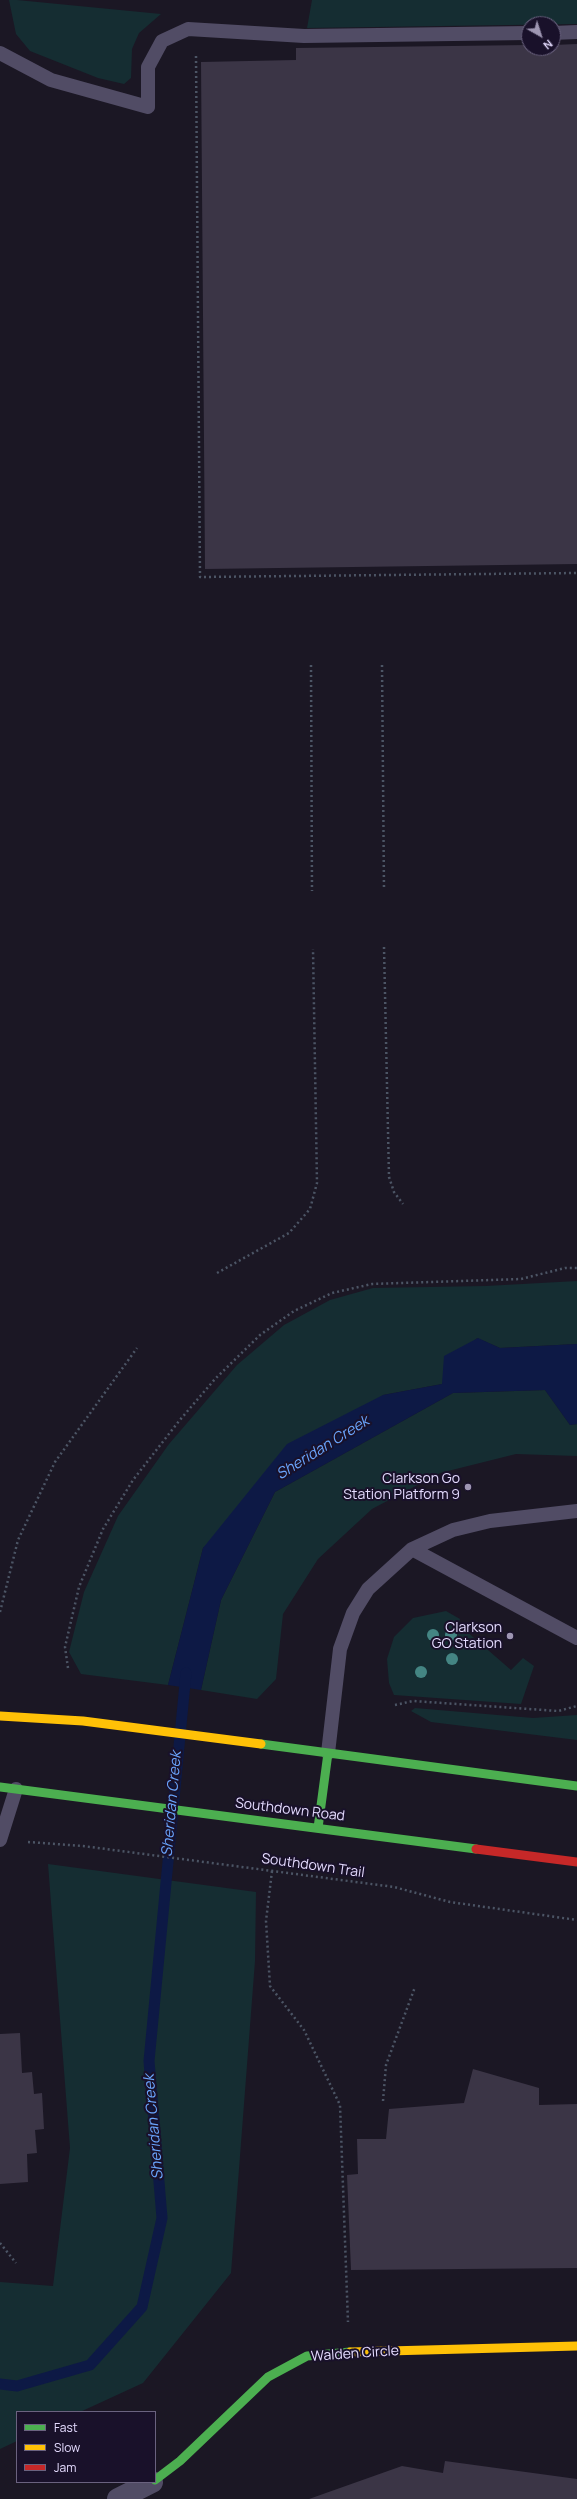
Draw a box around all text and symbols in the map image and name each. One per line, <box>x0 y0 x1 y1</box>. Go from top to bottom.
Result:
north arrow <box>521 16 561 56</box>
text: N <box>540 37 556 53</box>
water label: Sheridan Creek <box>273 1412 373 1484</box>
place label: Clarkson Go Station Platform 9 <box>343 1471 460 1504</box>
marker: Clarkson Go Station Platform 9 <box>463 1482 473 1492</box>
place label: Clarkson GO Station <box>432 1620 502 1652</box>
marker: Clarkson GO Station <box>505 1631 515 1641</box>
water label: Sheridan Creek <box>158 1750 186 1858</box>
street label: Southdown Road <box>234 1795 346 1825</box>
street label: Southdown Trail <box>260 1850 366 1882</box>
water label: Sheridan Creek <box>140 2073 168 2181</box>
street label: Walden Circle <box>310 2343 400 2365</box>
legend <box>16 2411 156 2483</box>
text: Fast <box>54 2419 78 2436</box>
text: Slow <box>54 2439 80 2456</box>
text: Jam <box>54 2459 76 2476</box>

